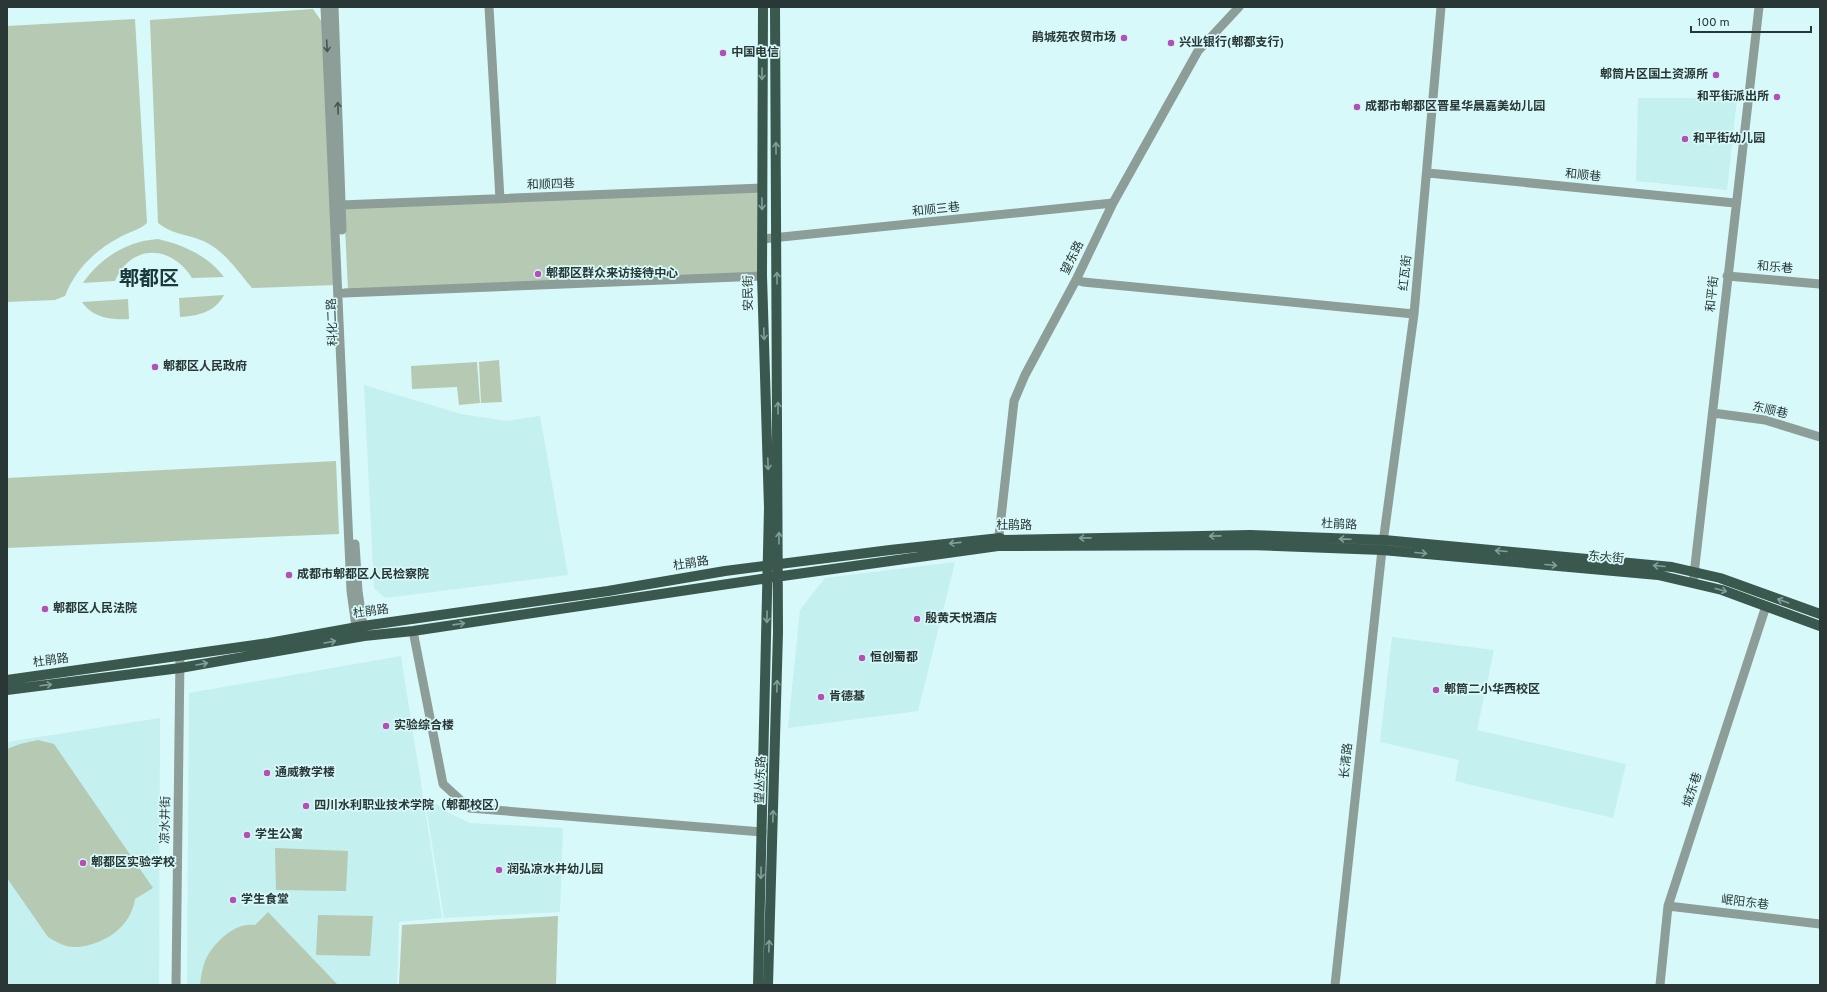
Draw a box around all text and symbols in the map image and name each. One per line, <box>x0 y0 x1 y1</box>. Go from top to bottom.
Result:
scale bar <box>1691 8 1811 34</box>
text: 100 m <box>1697 15 1730 31</box>
place label: 鹃城苑农贸市场 <box>1032 30 1116 46</box>
marker: 鹃城苑农贸市场 <box>1119 33 1129 43</box>
place label: 兴业银行(郫都支行) <box>1179 35 1284 51</box>
marker: 兴业银行(郫都支行) <box>1166 38 1176 48</box>
one-way arrow <box>324 39 331 52</box>
place label: 中国电信 <box>731 45 779 61</box>
marker: 中国电信 <box>718 48 728 58</box>
one-way arrow <box>758 67 766 80</box>
place label: 郫筒片区国土资源所 <box>1600 67 1708 83</box>
marker: 郫筒片区国土资源所 <box>1711 70 1721 80</box>
place label: 和平街派出所 <box>1697 89 1769 105</box>
marker: 和平街派出所 <box>1772 92 1782 102</box>
place label: 成都市郫都区晋星华晨嘉美幼儿园 <box>1365 99 1545 115</box>
one-way arrow <box>334 102 341 115</box>
marker: 成都市郫都区晋星华晨嘉美幼儿园 <box>1352 102 1362 112</box>
place label: 和平街幼儿园 <box>1693 131 1765 147</box>
marker: 和平街幼儿园 <box>1680 134 1690 144</box>
one-way arrow <box>772 142 780 155</box>
street label: 和顺巷 <box>1564 166 1602 186</box>
street label: 和顺四巷 <box>527 176 575 194</box>
one-way arrow <box>758 197 766 210</box>
street label: 和顺三巷 <box>911 200 961 220</box>
street label: 望东路 <box>1058 238 1088 278</box>
street label: 红瓦街 <box>1396 254 1416 292</box>
street label: 和乐巷 <box>1756 258 1794 278</box>
place label: 郫都区群众来访接待中心 <box>546 266 678 282</box>
district label: 郫都区 <box>119 267 179 293</box>
marker: 郫都区群众来访接待中心 <box>533 269 543 279</box>
one-way arrow <box>773 272 781 285</box>
street label: 安民街 <box>741 275 757 311</box>
street label: 和平街 <box>1703 275 1723 313</box>
street label: 科化二路 <box>324 298 342 346</box>
one-way arrow <box>760 327 767 340</box>
place label: 郫都区人民政府 <box>163 359 247 375</box>
marker: 郫都区人民政府 <box>150 362 160 372</box>
street label: 东顺巷 <box>1751 399 1789 423</box>
one-way arrow <box>774 402 782 415</box>
one-way arrow <box>764 457 772 470</box>
street label: 杜鹃路 <box>1321 516 1357 534</box>
street label: 杜鹃路 <box>996 518 1032 534</box>
one-way arrow <box>775 532 783 545</box>
one-way arrow <box>1209 532 1222 539</box>
one-way arrow <box>1079 534 1092 542</box>
one-way arrow <box>1339 535 1352 542</box>
one-way arrow <box>949 539 962 547</box>
one-way arrow <box>1495 547 1508 555</box>
street label: 东大街 <box>1587 548 1625 568</box>
one-way arrow <box>1414 550 1427 557</box>
street label: 杜鹃路 <box>672 553 710 575</box>
one-way arrow <box>1544 562 1557 569</box>
one-way arrow <box>1653 562 1666 569</box>
place label: 成都市郫都区人民检察院 <box>297 567 429 583</box>
marker: 成都市郫都区人民检察院 <box>284 570 294 580</box>
one-way arrow <box>1714 587 1727 594</box>
one-way arrow <box>1778 597 1790 605</box>
place label: 郫都区人民法院 <box>53 601 137 617</box>
street label: 杜鹃路 <box>352 602 390 622</box>
marker: 郫都区人民法院 <box>40 604 50 614</box>
one-way arrow <box>763 610 771 623</box>
place label: 殷黄天悦酒店 <box>925 611 997 627</box>
marker: 殷黄天悦酒店 <box>912 614 922 624</box>
one-way arrow <box>452 620 465 628</box>
one-way arrow <box>323 638 336 646</box>
place label: 恒创蜀都 <box>870 650 918 666</box>
street label: 杜鹃路 <box>32 651 70 671</box>
marker: 恒创蜀都 <box>857 653 867 663</box>
one-way arrow <box>195 660 208 668</box>
one-way arrow <box>773 680 781 693</box>
one-way arrow <box>39 682 52 689</box>
place label: 郫筒二小华西校区 <box>1444 682 1540 698</box>
marker: 郫筒二小华西校区 <box>1431 685 1441 695</box>
place label: 肯德基 <box>829 689 865 705</box>
marker: 肯德基 <box>816 692 826 702</box>
place label: 实验综合楼 <box>394 718 454 734</box>
marker: 实验综合楼 <box>381 721 391 731</box>
street label: 长清路 <box>1337 742 1357 780</box>
street label: 望丛东路 <box>752 756 770 804</box>
place label: 通威教学楼 <box>275 765 335 781</box>
marker: 通威教学楼 <box>262 768 272 778</box>
street label: 城东巷 <box>1680 770 1706 810</box>
street label: 凉水井街 <box>158 796 174 844</box>
place label: 四川水利职业技术学院（郫都校区） <box>314 798 506 814</box>
marker: 四川水利职业技术学院（郫都校区） <box>301 801 311 811</box>
one-way arrow <box>769 810 777 823</box>
place label: 学生公寓 <box>255 827 303 843</box>
marker: 学生公寓 <box>242 830 252 840</box>
place label: 郫都区实验学校 <box>91 855 175 871</box>
marker: 郫都区实验学校 <box>78 858 88 868</box>
place label: 润弘凉水井幼儿园 <box>507 862 603 878</box>
marker: 润弘凉水井幼儿园 <box>494 865 504 875</box>
one-way arrow <box>757 866 764 879</box>
place label: 学生食堂 <box>241 892 289 908</box>
street label: 岷阳东巷 <box>1720 892 1770 914</box>
marker: 学生食堂 <box>228 895 238 905</box>
one-way arrow <box>766 940 773 953</box>

